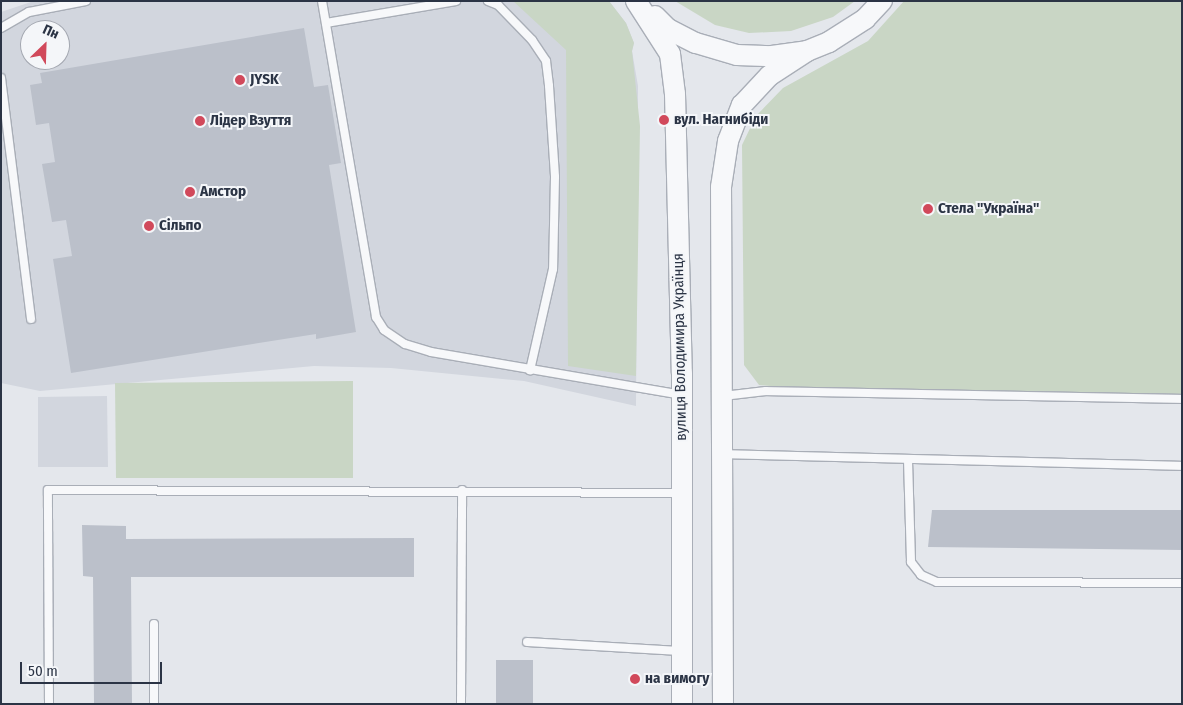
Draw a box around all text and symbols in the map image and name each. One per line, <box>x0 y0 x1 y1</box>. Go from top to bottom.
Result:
north arrow <box>20 20 70 70</box>
text: Пн <box>40 21 62 43</box>
place label: JYSK <box>250 71 279 89</box>
marker: JYSK <box>234 74 246 86</box>
place label: вул. Нагнибіди <box>674 111 768 129</box>
place label: Лідер Взуття <box>210 112 291 130</box>
marker: вул. Нагнибіди <box>658 114 670 126</box>
marker: Лідер Взуття <box>194 115 206 127</box>
place label: Амстор <box>200 183 246 201</box>
marker: Амстор <box>184 186 196 198</box>
place label: Стела "Україна" <box>938 200 1039 218</box>
marker: Стела "Україна" <box>922 203 934 215</box>
place label: Сільпо <box>159 217 202 235</box>
marker: Сільпо <box>143 220 155 232</box>
street label: вулиця Володимира Українця <box>669 253 691 441</box>
scale bar <box>22 652 165 684</box>
text: 50 m <box>28 662 58 680</box>
place label: на вимогу <box>645 670 709 688</box>
marker: на вимогу <box>629 673 641 685</box>

